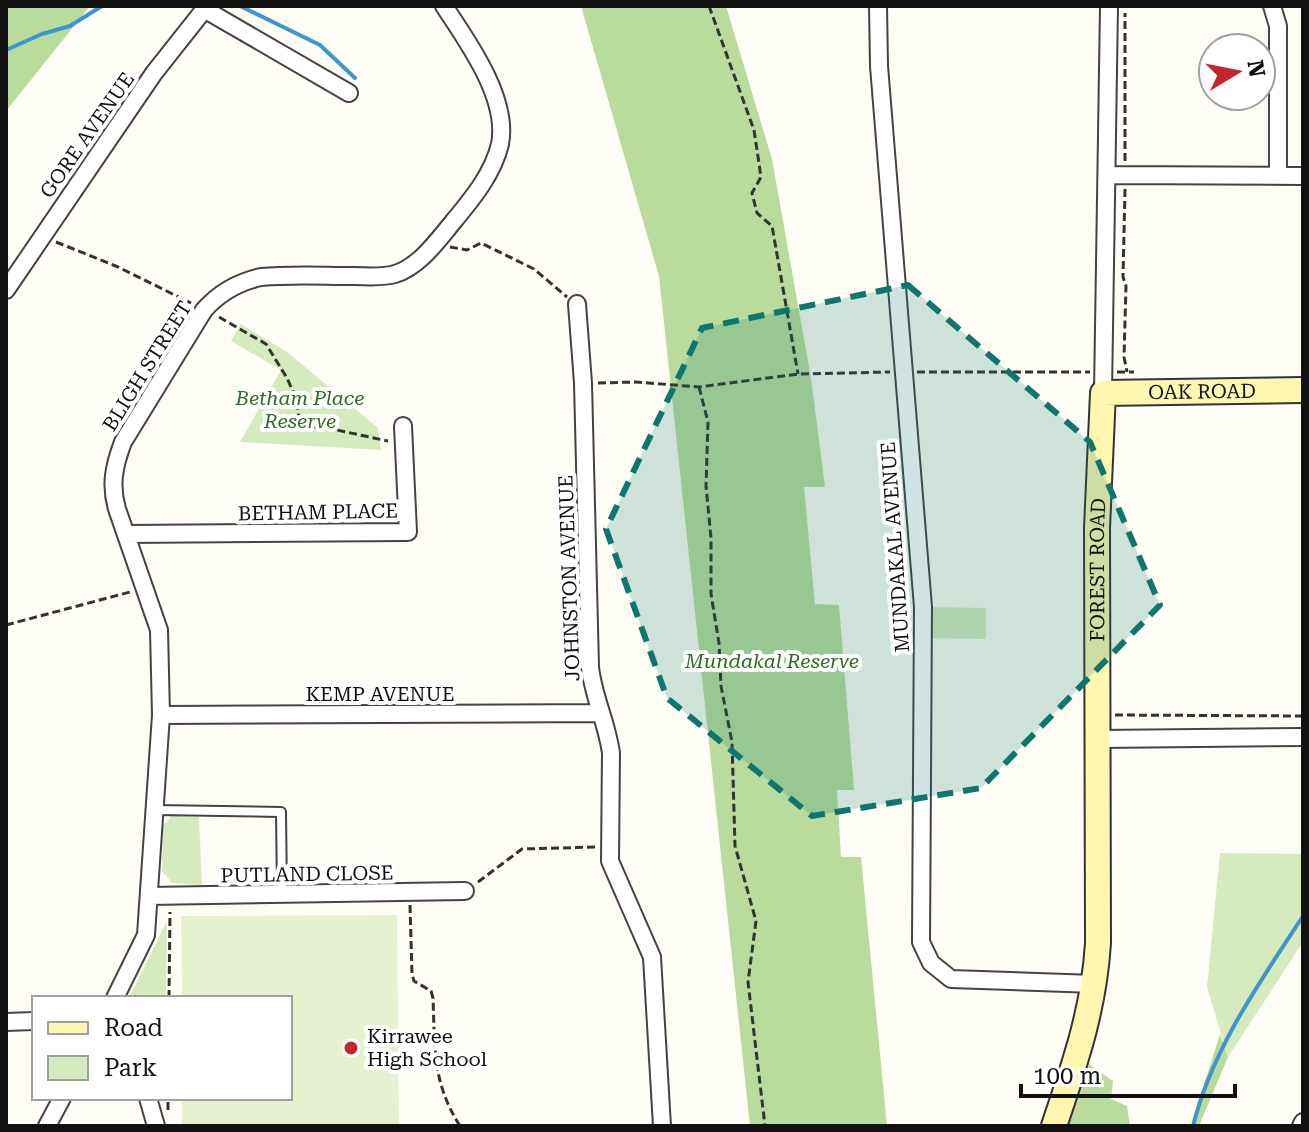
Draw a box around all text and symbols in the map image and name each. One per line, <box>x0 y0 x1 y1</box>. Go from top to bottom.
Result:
north arrow <box>1197 32 1277 112</box>
text: N <box>1242 58 1270 79</box>
street label: GORE AVENUE <box>35 68 139 202</box>
street label: BLIGH STREET <box>97 297 197 435</box>
street label: OAK ROAD <box>1148 379 1256 404</box>
park label: Betham Place Reserve <box>235 386 364 433</box>
street label: MUNDAKAL AVENUE <box>876 441 914 653</box>
street label: JOHNSTON AVENUE <box>553 474 585 682</box>
street label: FOREST ROAD <box>1085 497 1110 642</box>
street label: BETHAM PLACE <box>238 499 398 525</box>
park label: Mundakal Reserve <box>684 649 859 673</box>
street label: KEMP AVENUE <box>306 682 454 706</box>
street label: PUTLAND CLOSE <box>220 860 394 888</box>
legend <box>32 996 292 1100</box>
text: Road <box>104 1014 163 1042</box>
place label: Kirrawee High School <box>367 1024 487 1071</box>
marker: Kirrawee High School <box>342 1039 360 1057</box>
scale bar <box>1021 1048 1235 1098</box>
text: Park <box>104 1054 157 1082</box>
text: 100 m <box>1033 1062 1101 1090</box>

